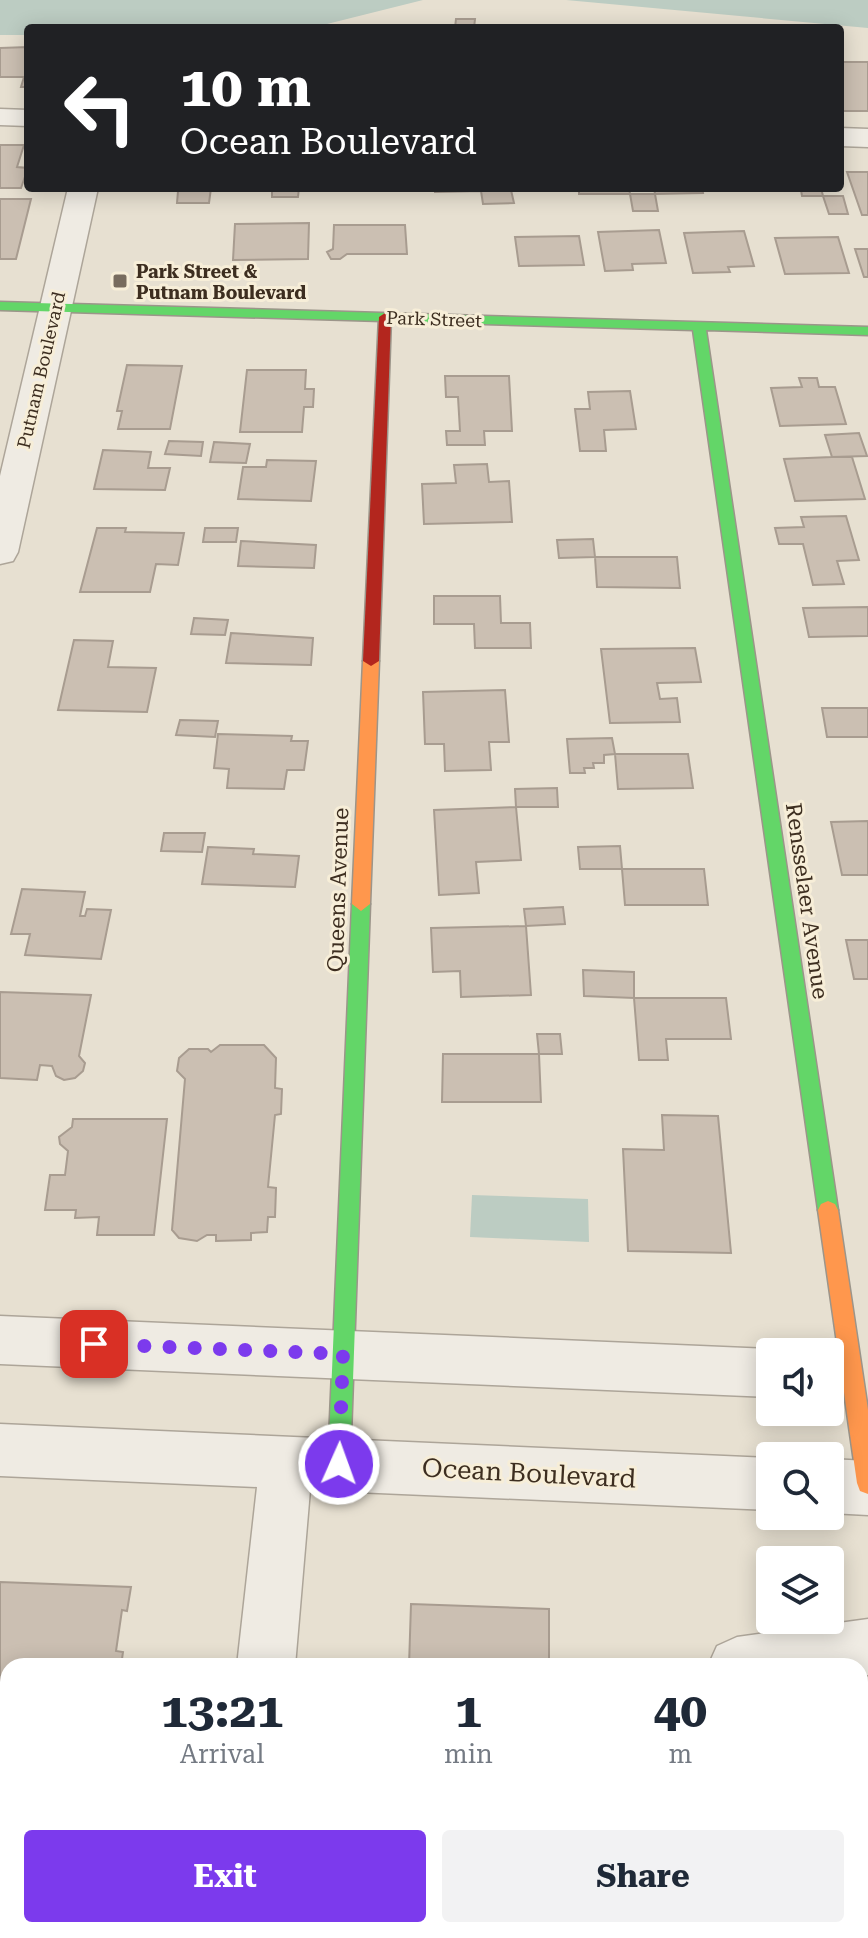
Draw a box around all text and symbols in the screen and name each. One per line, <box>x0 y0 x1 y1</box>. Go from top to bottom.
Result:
text: 10 m <box>180 54 311 120</box>
icon: left <box>48 56 152 160</box>
text: Ocean Boulevard <box>180 121 477 163</box>
place label: Park Street & Putnam Boulevard <box>136 261 306 303</box>
marker: Park Street & Putnam Boulevard <box>111 272 129 290</box>
street label: Putnam Boulevard <box>13 289 69 450</box>
street label: Park Street <box>386 307 483 331</box>
street label: Rensselaer Avenue <box>781 801 833 1001</box>
street label: Queens Avenue <box>323 807 353 973</box>
pin <box>60 1310 128 1378</box>
icon: arrive <box>72 1322 116 1366</box>
map controls <box>756 1338 844 1634</box>
button: sound <box>756 1338 844 1426</box>
position arrow <box>297 1422 381 1506</box>
button: search <box>756 1442 844 1530</box>
street label: Ocean Boulevard <box>421 1452 637 1494</box>
button: layers <box>756 1546 844 1634</box>
text: 13:21 <box>161 1683 283 1739</box>
text: 1 <box>455 1683 482 1739</box>
text: 40 <box>653 1683 707 1739</box>
text: Arrival <box>180 1739 264 1769</box>
text: min <box>444 1739 493 1769</box>
text: m <box>669 1739 692 1769</box>
button: Exit <box>24 1830 426 1922</box>
button: Share <box>442 1830 844 1922</box>

